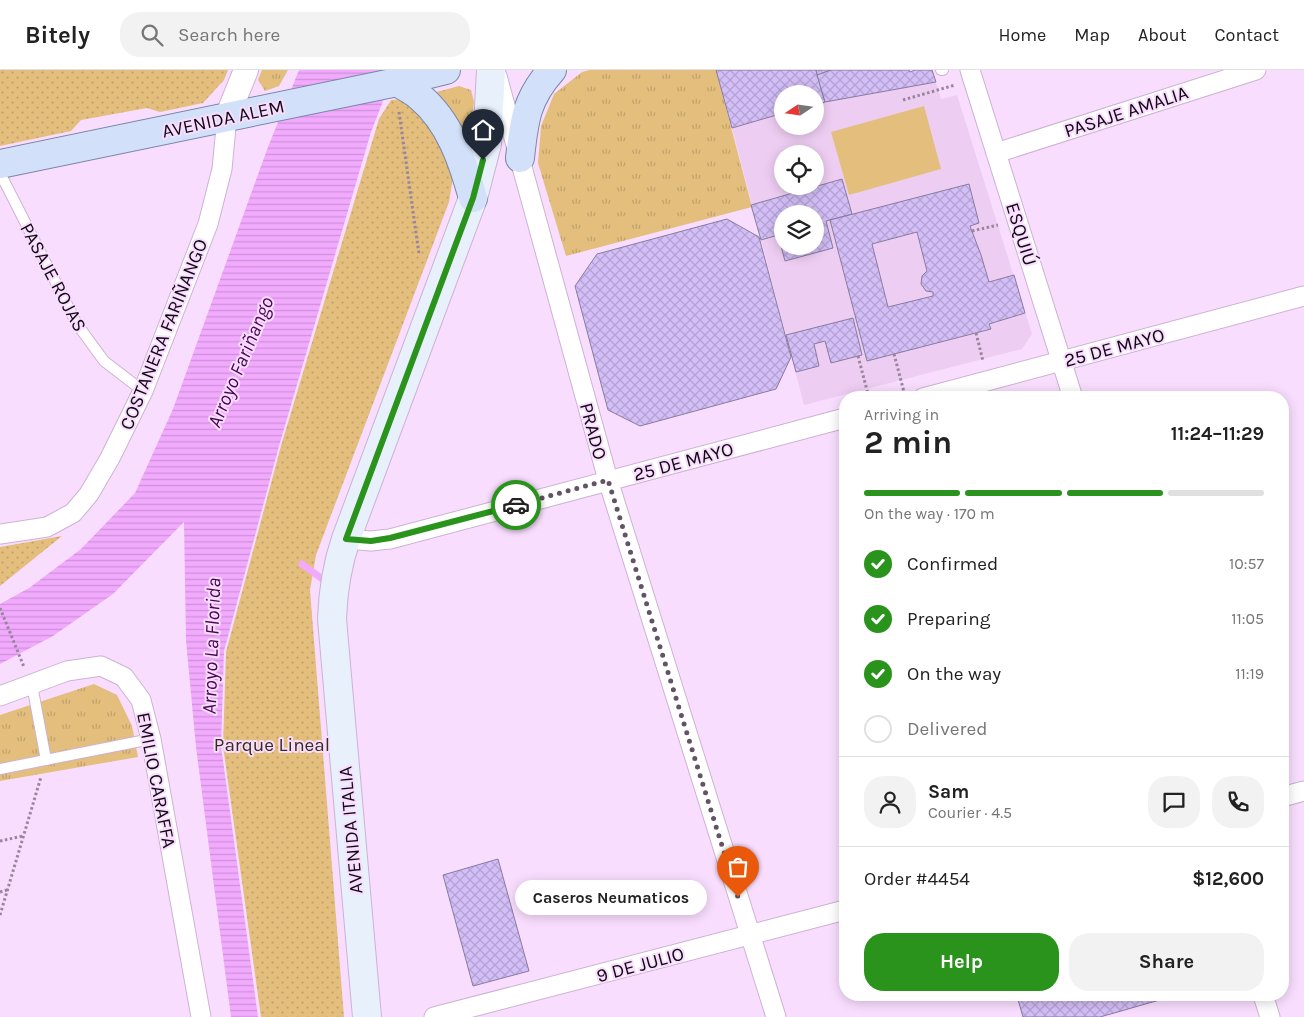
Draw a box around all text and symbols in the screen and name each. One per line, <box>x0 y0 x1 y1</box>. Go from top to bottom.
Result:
search box <box>120 12 470 57</box>
text: Bitely <box>25 21 90 49</box>
icon: search <box>138 21 166 49</box>
text: Search here <box>178 24 280 46</box>
text: Home <box>998 24 1046 46</box>
text: Map <box>1074 24 1110 46</box>
text: About <box>1138 24 1187 46</box>
text: Contact <box>1215 24 1279 46</box>
street label: PASAJE AMALIA <box>1062 82 1191 142</box>
north arrow <box>774 85 824 135</box>
map controls <box>774 85 824 255</box>
street label: AVENIDA ALEM <box>160 95 286 143</box>
pin <box>462 109 504 160</box>
icon: home <box>469 116 497 144</box>
button: locate <box>774 145 824 195</box>
street label: ESQUIÚ <box>1001 200 1042 268</box>
button: layers <box>774 205 824 255</box>
street label: PASAJE ROJAS <box>15 219 91 336</box>
street label: COSTANERA FARIÑANGO <box>116 236 212 433</box>
water label: Arroyo Fariñango <box>203 293 278 431</box>
street label: 25 DE MAYO <box>1062 324 1167 372</box>
street label: PRADO <box>575 400 611 462</box>
text: Arriving in <box>864 405 939 424</box>
text: 11:24–11:29 <box>1171 423 1264 445</box>
text: 2 min <box>864 424 952 461</box>
street label: 25 DE MAYO <box>631 438 736 486</box>
courier <box>491 480 541 530</box>
icon: car <box>502 491 530 519</box>
text: On the way · 170 m <box>864 504 995 523</box>
icon: check <box>864 550 892 578</box>
text: Confirmed <box>907 553 998 575</box>
text: 10:57 <box>1229 554 1264 573</box>
water label: Arroyo La Florida <box>198 577 225 715</box>
icon: check <box>864 605 892 633</box>
text: Preparing <box>907 608 990 630</box>
text: 11:05 <box>1231 609 1264 628</box>
icon: check <box>864 660 892 688</box>
text: On the way <box>907 663 1001 685</box>
text: 11:19 <box>1235 664 1264 683</box>
street label: EMILIO CARAFFA <box>132 710 180 850</box>
text: Delivered <box>907 718 987 740</box>
park label: Parque Lineal <box>214 734 330 756</box>
street label: AVENIDA ITALIA <box>334 765 368 895</box>
button: person <box>864 776 916 828</box>
button: chat <box>1148 776 1200 828</box>
button: phone <box>1212 776 1264 828</box>
text: Sam <box>928 781 969 803</box>
text: Courier · 4.5 <box>928 803 1012 822</box>
pin <box>717 846 759 897</box>
icon: bag <box>724 853 752 881</box>
text: Order #4454 <box>864 868 970 890</box>
text: $12,600 <box>1192 868 1264 890</box>
callout: Caseros Neumaticos <box>516 880 708 914</box>
text: Caseros Neumaticos <box>533 888 689 907</box>
button: Help <box>864 933 1059 991</box>
button: Share <box>1069 933 1264 991</box>
street label: 9 DE JULIO <box>594 943 686 987</box>

